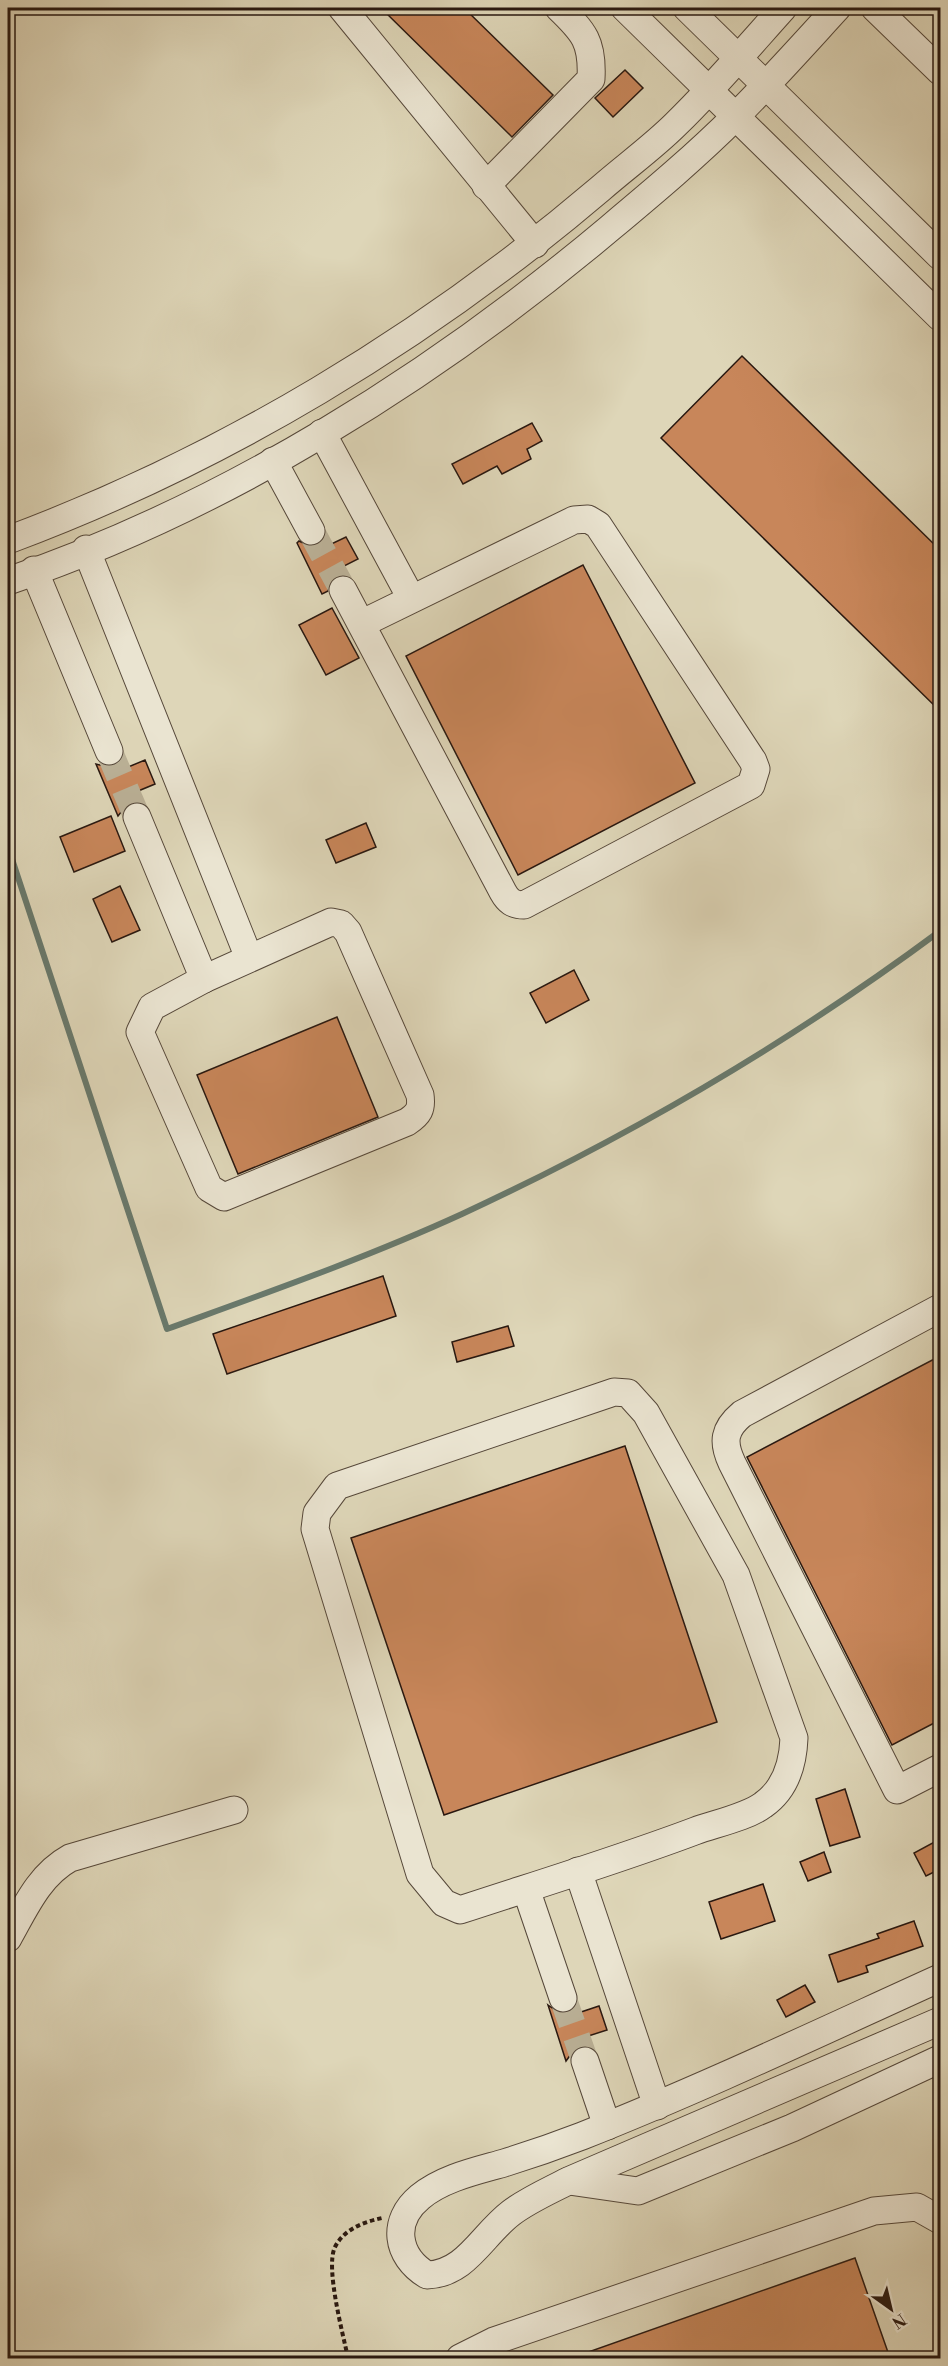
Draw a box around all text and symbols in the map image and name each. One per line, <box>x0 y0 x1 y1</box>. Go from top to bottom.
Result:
north arrow <box>861 2279 921 2339</box>
text: N <box>888 2309 910 2333</box>

